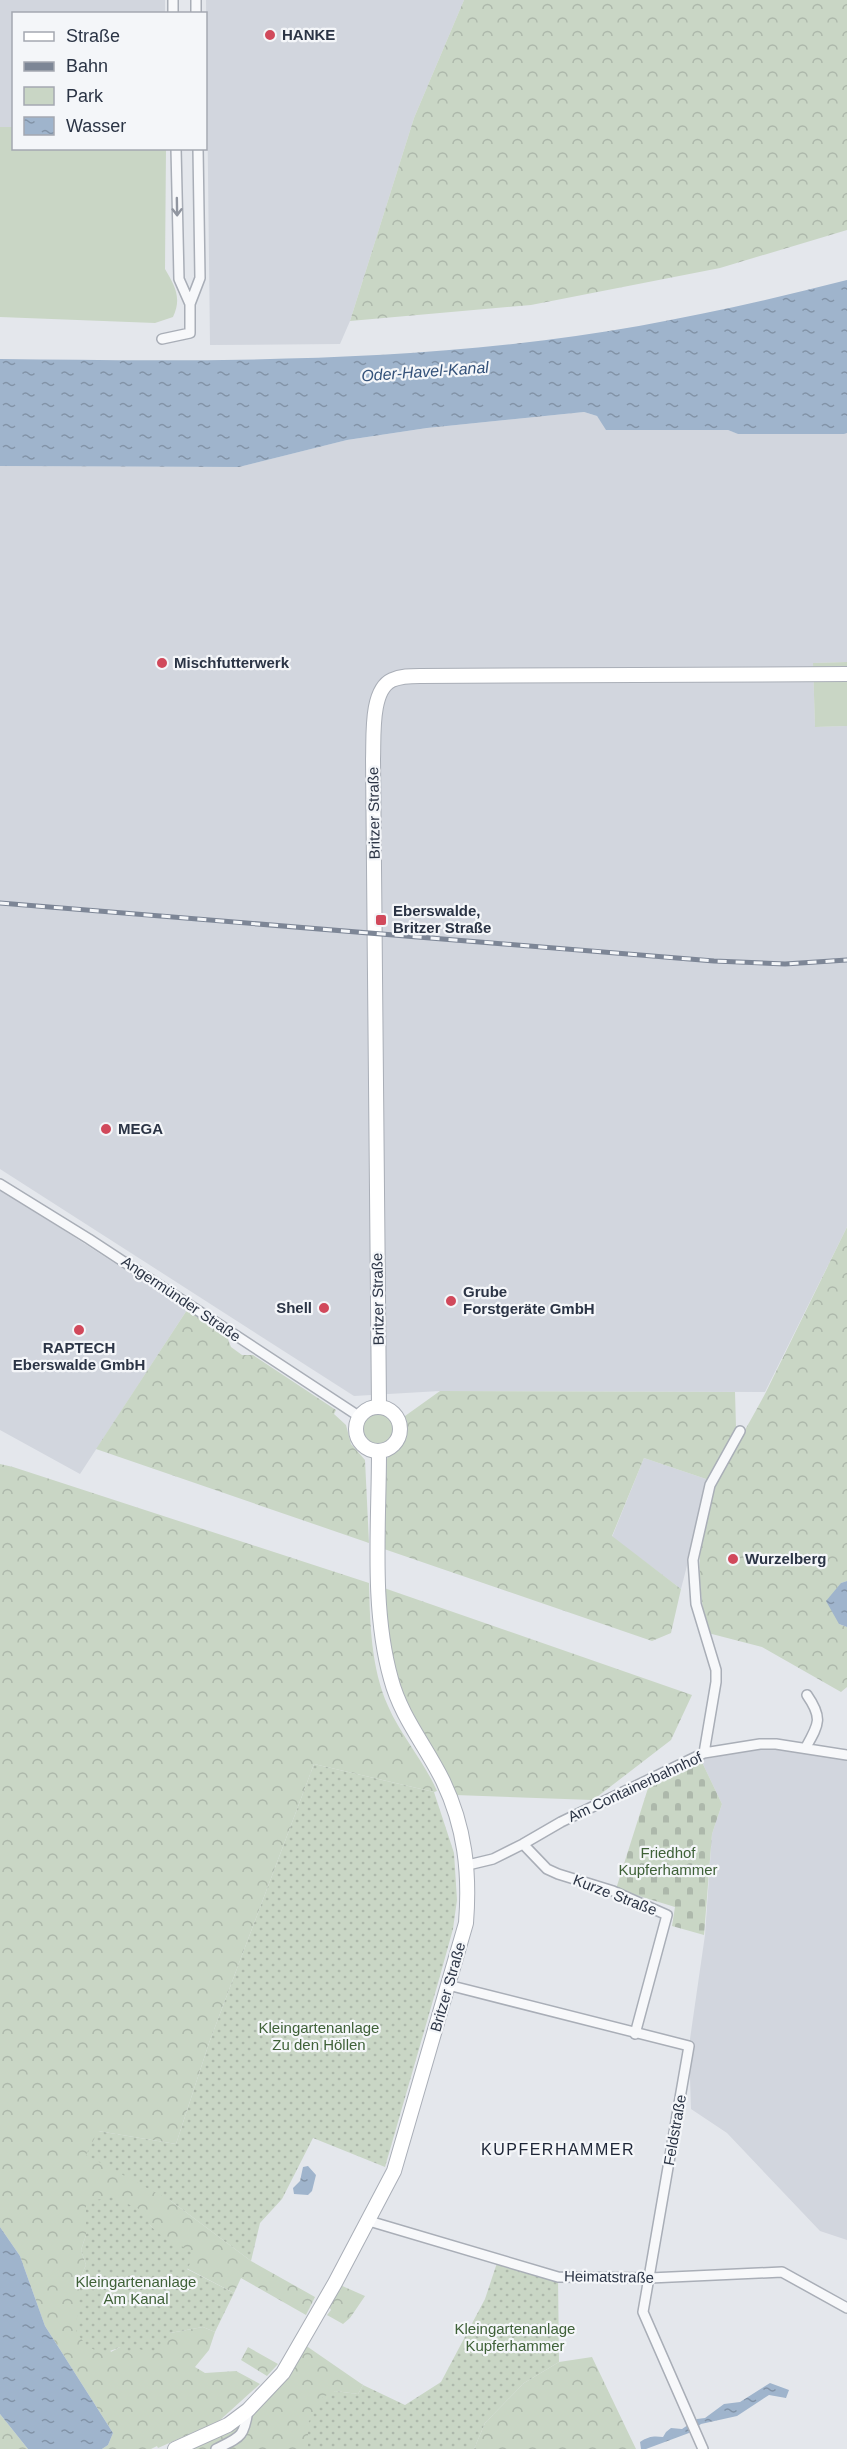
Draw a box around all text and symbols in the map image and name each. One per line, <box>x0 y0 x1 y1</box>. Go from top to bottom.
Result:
legend <box>12 12 207 150</box>
text: Straße <box>66 26 120 46</box>
place label: HANKE <box>282 26 335 43</box>
marker: HANKE <box>263 28 277 42</box>
text: Bahn <box>66 56 108 76</box>
text: Park <box>66 86 104 106</box>
text: Wasser <box>66 116 126 136</box>
one-way arrow <box>171 196 183 216</box>
water label: Oder-Havel-Kanal <box>361 359 490 384</box>
place label: Mischfutterwerk <box>174 654 290 671</box>
marker: Mischfutterwerk <box>155 656 169 670</box>
street label: Britzer Straße <box>364 767 383 859</box>
place label: Eberswalde, Britzer Straße <box>393 902 491 936</box>
marker: Eberswalde, Britzer Straße <box>374 913 388 927</box>
place label: MEGA <box>118 1120 163 1137</box>
marker: MEGA <box>99 1122 113 1136</box>
street label: Angermünder Straße <box>118 1252 244 1345</box>
street label: Britzer Straße <box>368 1253 387 1345</box>
place label: Grube Forstgeräte GmbH <box>463 1283 595 1317</box>
marker: Grube Forstgeräte GmbH <box>444 1294 458 1308</box>
place label: Shell <box>276 1299 312 1316</box>
marker: Shell <box>317 1301 331 1315</box>
marker: RAPTECH Eberswalde GmbH <box>72 1323 86 1337</box>
place label: RAPTECH Eberswalde GmbH <box>13 1339 145 1373</box>
place label: Wurzelberg <box>745 1550 826 1567</box>
marker: Wurzelberg <box>726 1552 740 1566</box>
street label: Am Containerbahnhof <box>565 1748 705 1825</box>
park label: Friedhof Kupferhammer <box>618 1844 718 1878</box>
street label: Kurze Straße <box>571 1871 659 1918</box>
street label: Britzer Straße <box>427 1940 468 2034</box>
park label: Kleingartenanlage Zu den Höllen <box>259 2019 379 2053</box>
street label: Feldstraße <box>660 2093 689 2167</box>
district label: KUPFERHAMMER <box>481 2141 635 2158</box>
street label: Heimatstraße <box>564 2267 654 2286</box>
park label: Kleingartenanlage Am Kanal <box>76 2273 196 2307</box>
park label: Kleingartenanlage Kupferhammer <box>455 2320 575 2354</box>

